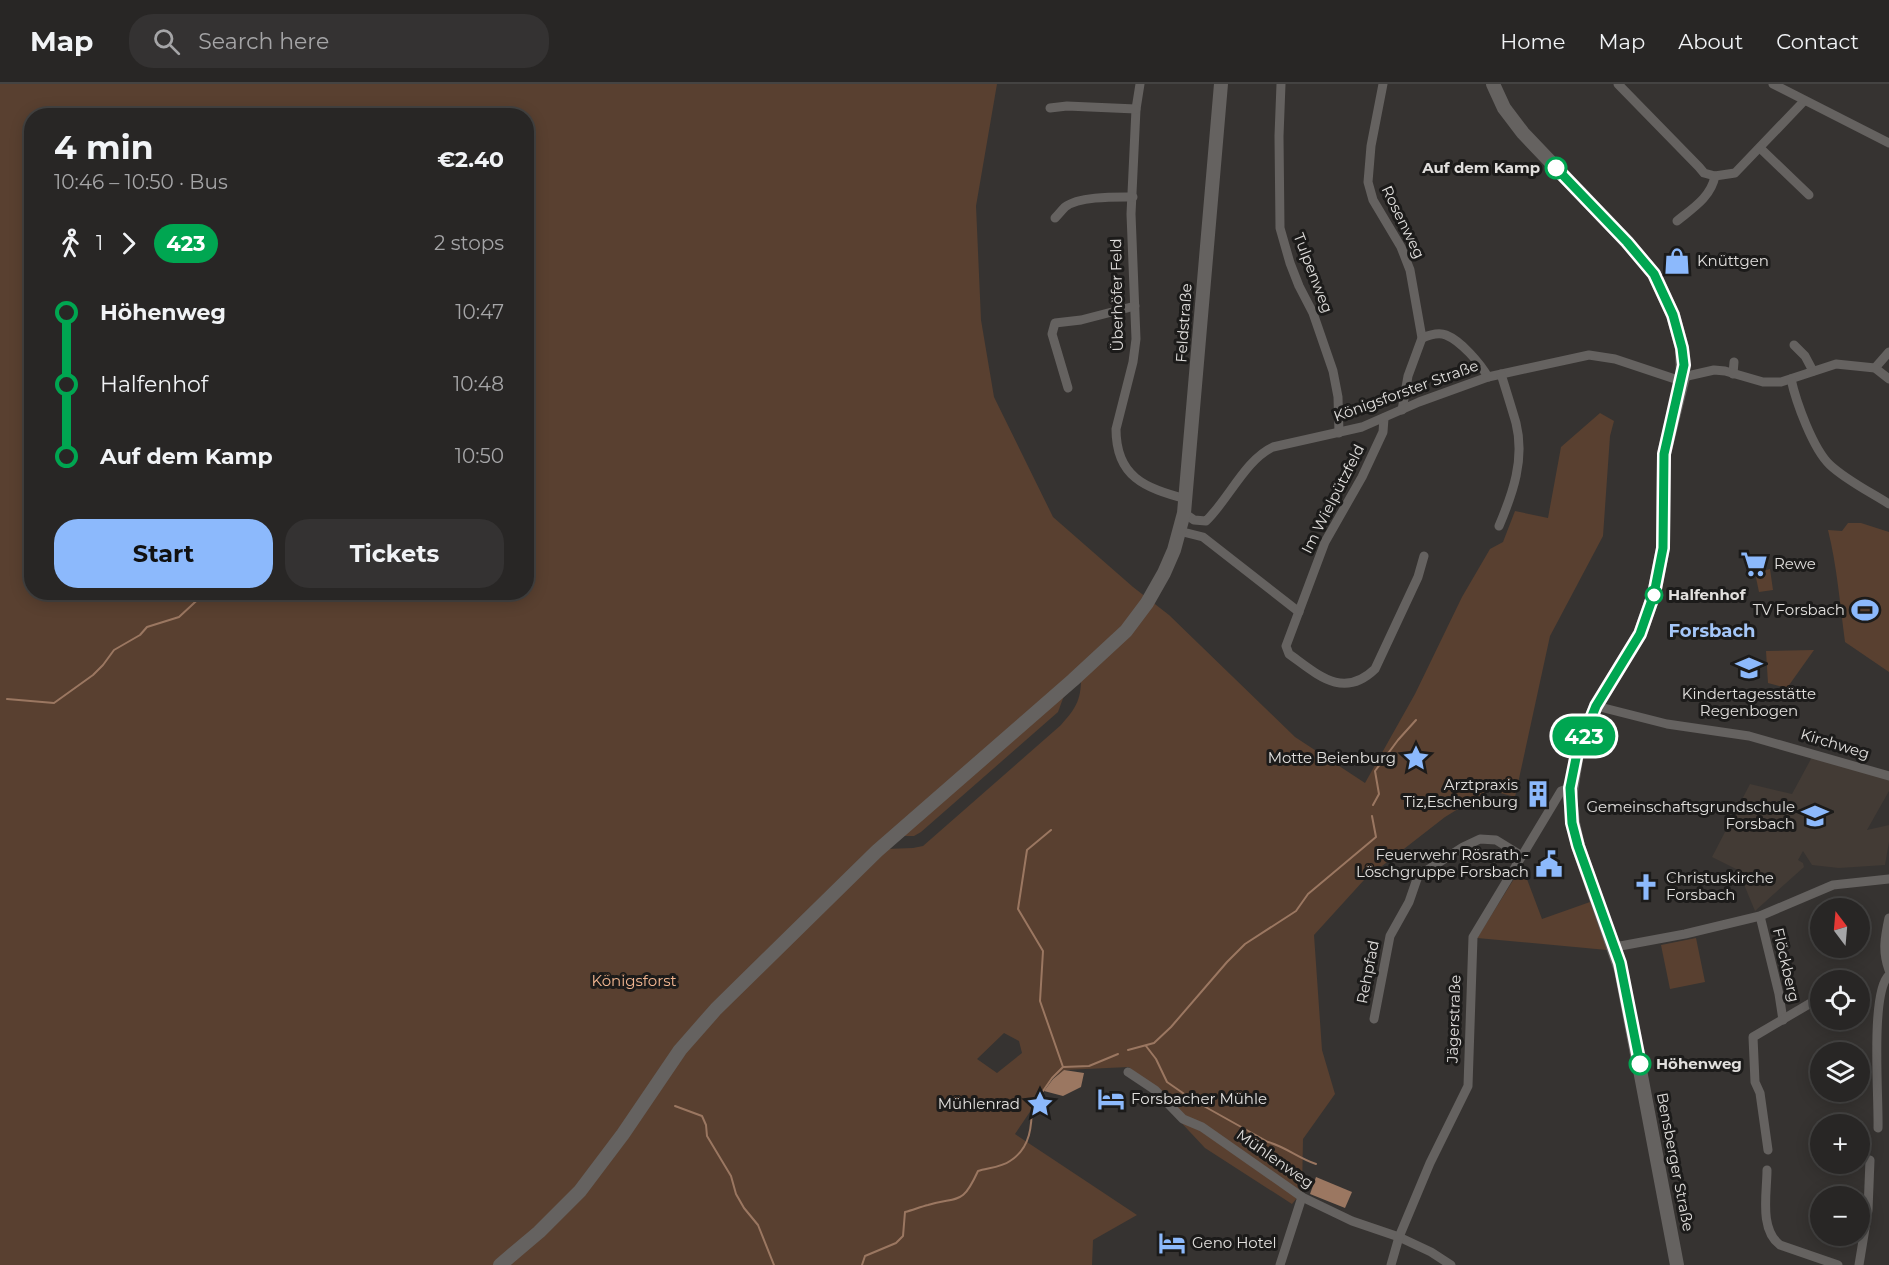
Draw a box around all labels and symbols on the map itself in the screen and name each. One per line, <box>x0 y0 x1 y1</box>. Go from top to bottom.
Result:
marker: Auf dem Kamp <box>1545 157 1567 179</box>
place label: Auf dem Kamp <box>1421 158 1540 177</box>
street label: Rosenweg <box>1378 182 1429 261</box>
street label: Tulpenweg <box>1290 230 1337 315</box>
street label: Überhöfer Feld <box>1106 238 1127 352</box>
shop icon: Knüttgen <box>1662 246 1692 276</box>
place label: Knüttgen <box>1697 251 1769 270</box>
street label: Feldstraße <box>1171 283 1196 363</box>
street label: Königsforster Straße <box>1331 356 1481 426</box>
street label: Im Wielpützfeld <box>1297 441 1368 557</box>
supermarket icon: Rewe <box>1739 549 1769 579</box>
place label: Rewe <box>1774 554 1816 573</box>
place label: Halfenhof <box>1668 585 1747 604</box>
marker: Halfenhof <box>1645 586 1663 604</box>
sports icon: TV Forsbach <box>1850 595 1880 625</box>
place label: TV Forsbach <box>1753 600 1845 619</box>
district label: Forsbach <box>1669 620 1755 642</box>
school or university icon: Kindertagesstätte Regenbogen <box>1734 653 1764 683</box>
place label: Kindertagesstätte Regenbogen <box>1682 684 1816 720</box>
line badge: 423 <box>1550 716 1618 756</box>
street label: Kirchweg <box>1798 724 1872 763</box>
place icon: Motte Beienburg <box>1401 743 1431 773</box>
place label: Motte Beienburg <box>1268 748 1396 767</box>
place label: Arztpraxis Tiz,Eschenburg <box>1403 775 1518 811</box>
building icon: Arztpraxis Tiz,Eschenburg <box>1523 779 1553 809</box>
place label: Gemeinschaftsgrundschule Forsbach <box>1586 797 1795 833</box>
school or university icon: Gemeinschaftsgrundschule Forsbach <box>1800 801 1830 831</box>
place label: Feuerwehr Rösrath - Löschgruppe Forsbach <box>1356 845 1529 881</box>
public building icon: Feuerwehr Rösrath - Löschgruppe Forsbach <box>1534 849 1564 879</box>
place label: Christuskirche Forsbach <box>1666 868 1774 904</box>
church icon: Christuskirche Forsbach <box>1631 872 1661 902</box>
north arrow <box>1810 898 1870 958</box>
street label: Flöckberg <box>1769 926 1804 1004</box>
street label: Rehpfad <box>1352 939 1383 1005</box>
park label: Königsforst <box>591 971 677 990</box>
street label: Jägerstraße <box>1442 974 1465 1065</box>
marker: Höhenweg <box>1629 1053 1651 1075</box>
place label: Höhenweg <box>1656 1054 1742 1073</box>
hotel icon: Forsbacher Mühle <box>1096 1084 1126 1114</box>
place icon: Mühlenrad <box>1025 1089 1055 1119</box>
place label: Forsbacher Mühle <box>1131 1089 1267 1108</box>
street label: Bensberger Straße <box>1653 1091 1698 1233</box>
place label: Mühlenrad <box>938 1094 1020 1113</box>
street label: Mühlenweg <box>1233 1125 1318 1192</box>
hotel icon: Geno Hotel <box>1157 1228 1187 1258</box>
place label: Geno Hotel <box>1192 1233 1277 1252</box>

